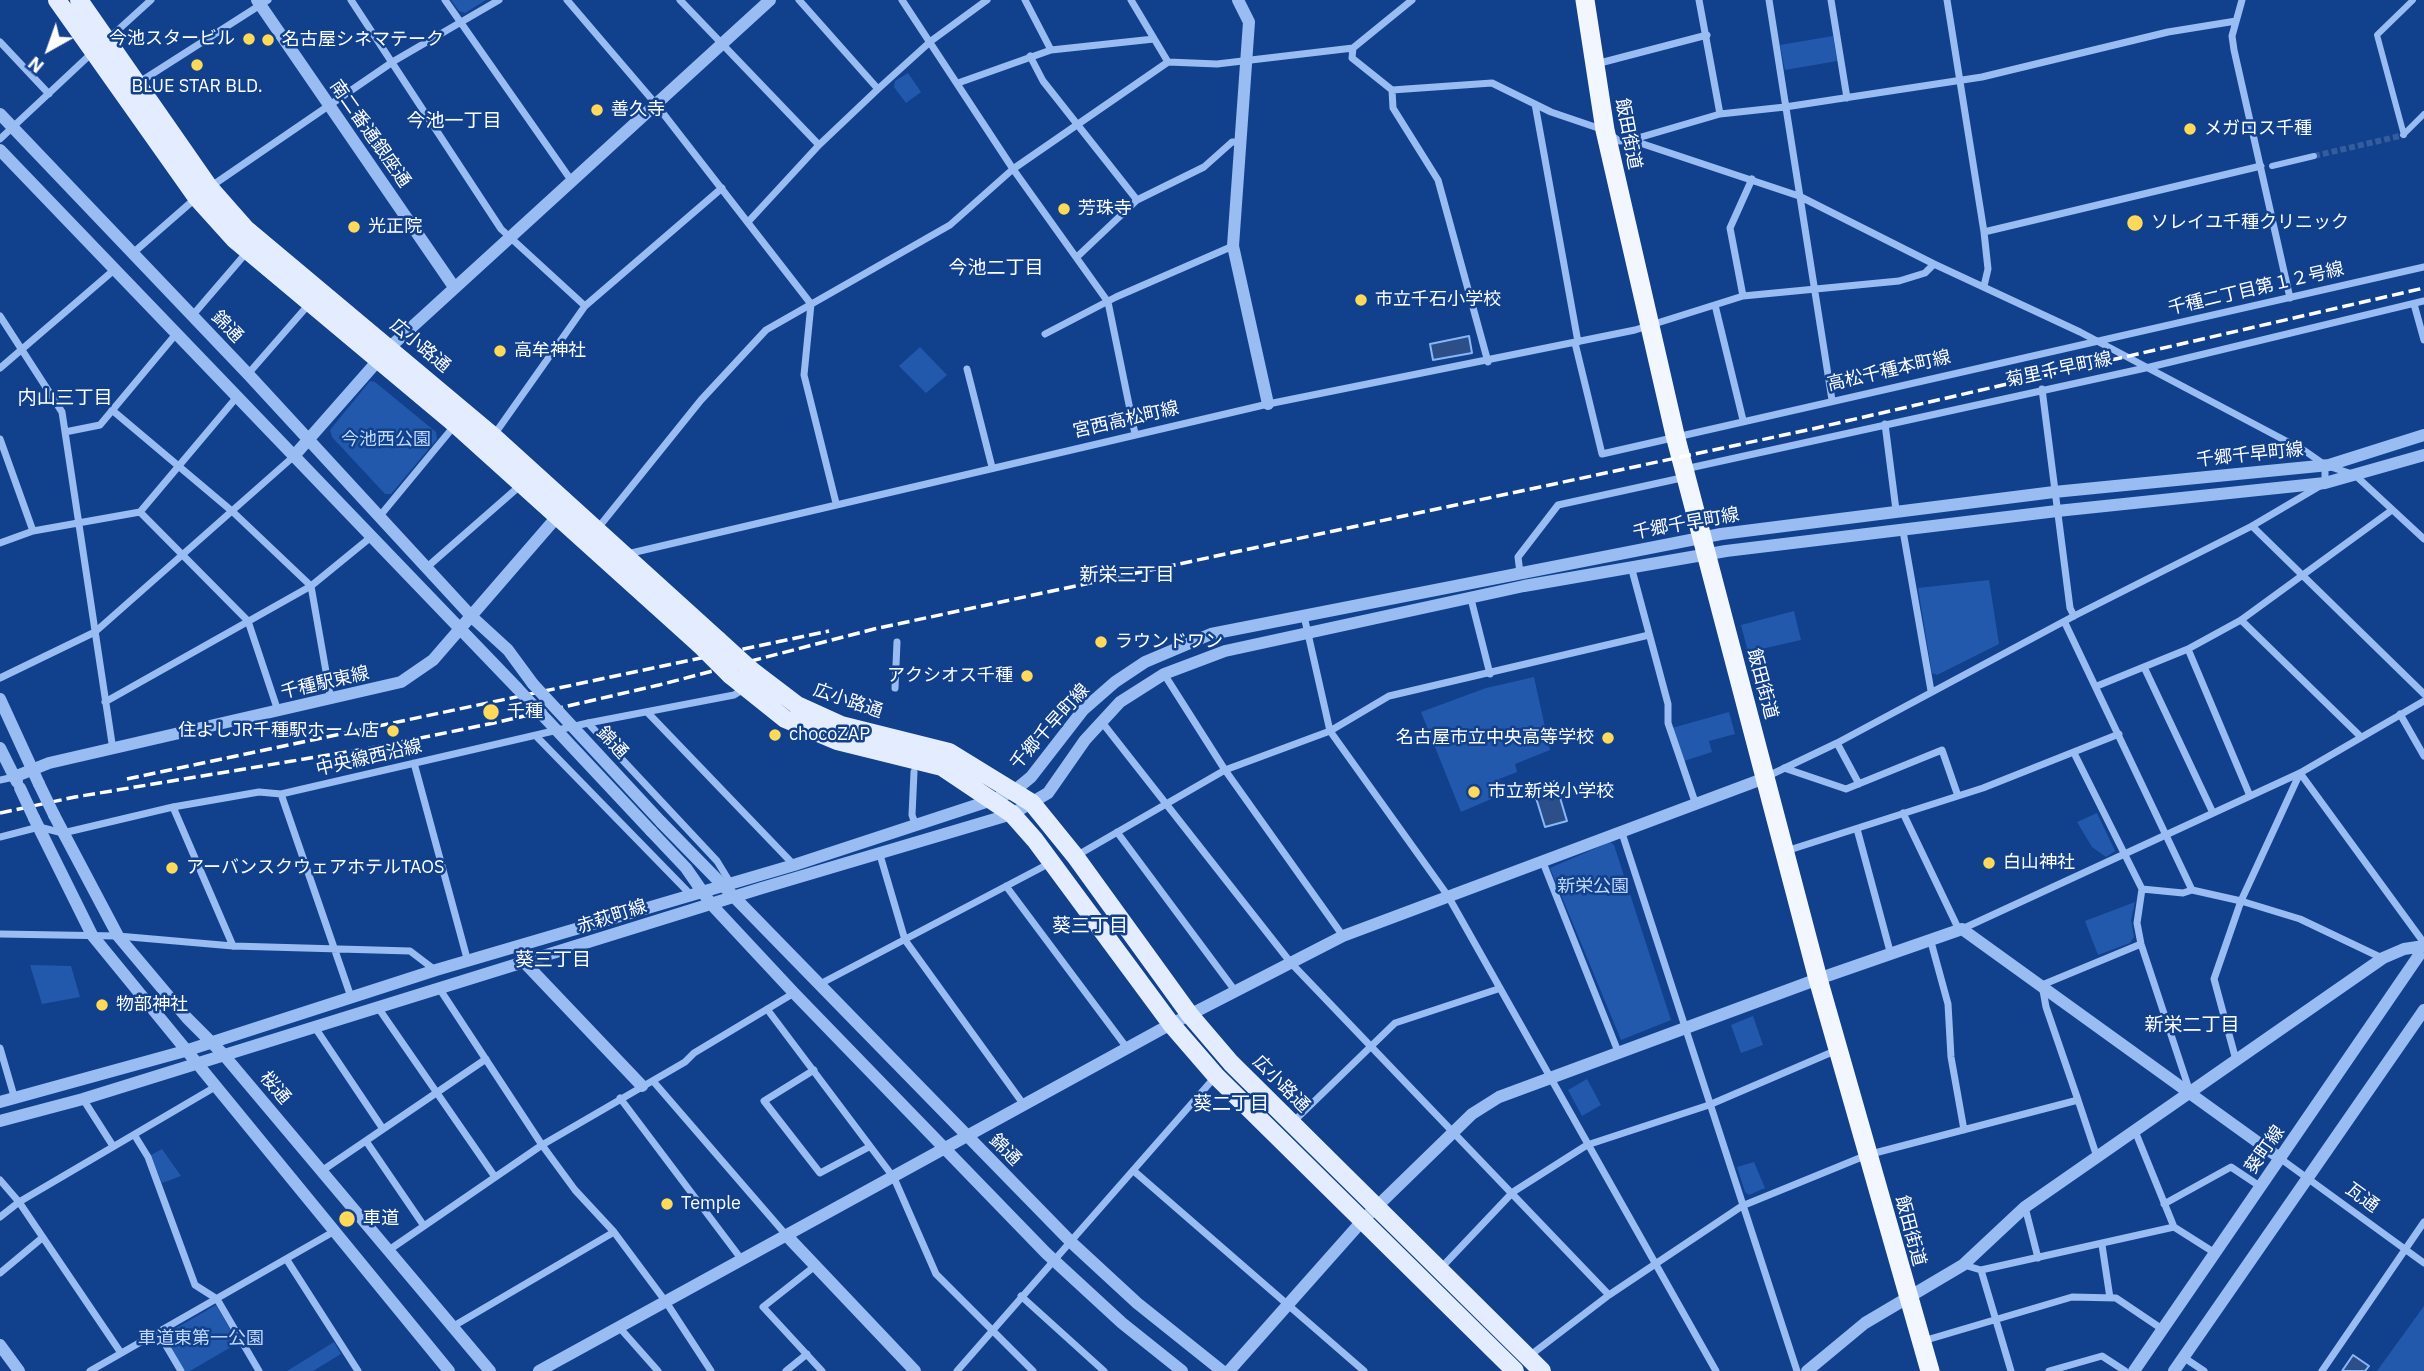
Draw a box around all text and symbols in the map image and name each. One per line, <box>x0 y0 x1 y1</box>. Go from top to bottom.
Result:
north arrow <box>14 14 84 84</box>
place label: 今池スタービル <box>109 28 235 50</box>
place label: 名古屋シネマテーク <box>282 29 444 51</box>
marker: 今池スタービル <box>241 31 257 47</box>
marker: 名古屋シネマテーク <box>260 32 276 48</box>
text: N <box>23 51 48 79</box>
marker: BLUE STAR BLD. <box>189 57 205 73</box>
place label: BLUE STAR BLD. <box>131 76 263 98</box>
street label: 南二番通銀座通 <box>325 76 415 192</box>
street label: 飯田街道 <box>1611 97 1645 171</box>
place label: 善久寺 <box>611 99 665 121</box>
marker: 善久寺 <box>589 102 605 118</box>
district label: 今池一丁目 <box>407 111 501 133</box>
place label: メガロス千種 <box>2204 118 2312 140</box>
marker: メガロス千種 <box>2182 121 2198 137</box>
place label: 芳珠寺 <box>1078 198 1132 220</box>
marker: 芳珠寺 <box>1056 201 1072 217</box>
place label: ソレイユ千種クリニック <box>2151 212 2349 234</box>
marker: ソレイユ千種クリニック <box>2125 213 2145 233</box>
place label: 光正院 <box>368 216 422 238</box>
marker: 光正院 <box>346 219 362 235</box>
district label: 今池二丁目 <box>949 258 1043 280</box>
street label: 千種二丁目第１２号線 <box>2166 258 2346 320</box>
place label: 市立千石小学校 <box>1375 289 1501 311</box>
marker: 市立千石小学校 <box>1353 292 1369 308</box>
street label: 錦通 <box>207 307 247 347</box>
street label: 広小路通 <box>385 315 455 377</box>
place label: 高牟神社 <box>514 340 586 362</box>
marker: 高牟神社 <box>492 343 508 359</box>
street label: 高松千種本町線 <box>1825 346 1953 396</box>
street label: 菊里千早町線 <box>2004 348 2114 392</box>
district label: 内山三丁目 <box>18 388 112 410</box>
street label: 宮西高松町線 <box>1071 397 1181 443</box>
park label: 今池西公園 <box>341 429 431 451</box>
street label: 千郷千早町線 <box>2195 439 2305 471</box>
street label: 千郷千早町線 <box>1631 504 1741 544</box>
district label: 新栄三丁目 <box>1080 565 1174 587</box>
place label: ラウンドワン <box>1115 631 1223 653</box>
marker: ラウンドワン <box>1093 634 1109 650</box>
street label: 飯田街道 <box>1742 646 1782 722</box>
street label: 千種駅東線 <box>279 662 371 704</box>
place label: アクシオス千種 <box>887 665 1013 687</box>
marker: アクシオス千種 <box>1019 668 1035 684</box>
street label: 広小路通 <box>810 679 886 723</box>
street label: 千郷千早町線 <box>1006 680 1094 774</box>
place label: 千種 <box>507 701 543 723</box>
marker: 千種 <box>481 702 501 722</box>
place label: 住よしJR千種駅ホーム店 <box>178 720 379 742</box>
street label: 錦通 <box>592 722 632 764</box>
marker: 住よしJR千種駅ホーム店 <box>385 723 401 739</box>
place label: chocoZAP <box>789 724 870 746</box>
marker: chocoZAP <box>767 727 783 743</box>
place label: 名古屋市立中央高等学校 <box>1396 727 1594 749</box>
marker: 名古屋市立中央高等学校 <box>1600 730 1616 746</box>
street label: 中央線西沿線 <box>314 735 424 781</box>
place label: 市立新栄小学校 <box>1488 781 1614 803</box>
marker: 市立新栄小学校 <box>1466 784 1482 800</box>
place label: 白山神社 <box>2003 852 2075 874</box>
marker: 白山神社 <box>1981 855 1997 871</box>
place label: アーバンスクウェアホテルTAOS <box>186 857 445 879</box>
marker: アーバンスクウェアホテルTAOS <box>164 860 180 876</box>
park label: 新栄公園 <box>1557 876 1629 898</box>
street label: 赤萩町線 <box>574 896 650 938</box>
district label: 葵三丁目 <box>1052 916 1128 938</box>
district label: 葵三丁目 <box>515 950 591 972</box>
place label: 物部神社 <box>116 994 188 1016</box>
marker: 物部神社 <box>94 997 110 1013</box>
district label: 新栄二丁目 <box>2145 1015 2239 1037</box>
street label: 広小路通 <box>1248 1051 1314 1117</box>
street label: 桜通 <box>255 1067 295 1109</box>
district label: 葵二丁目 <box>1193 1094 1269 1116</box>
street label: 葵町線 <box>2241 1122 2289 1178</box>
street label: 錦通 <box>985 1130 1025 1170</box>
street label: 瓦通 <box>2341 1179 2383 1217</box>
place label: Temple <box>681 1193 741 1215</box>
street label: 飯田街道 <box>1890 1193 1930 1269</box>
marker: Temple <box>659 1196 675 1212</box>
place label: 車道 <box>363 1208 399 1230</box>
marker: 車道 <box>337 1209 357 1229</box>
park label: 車道東第一公園 <box>138 1328 264 1350</box>

